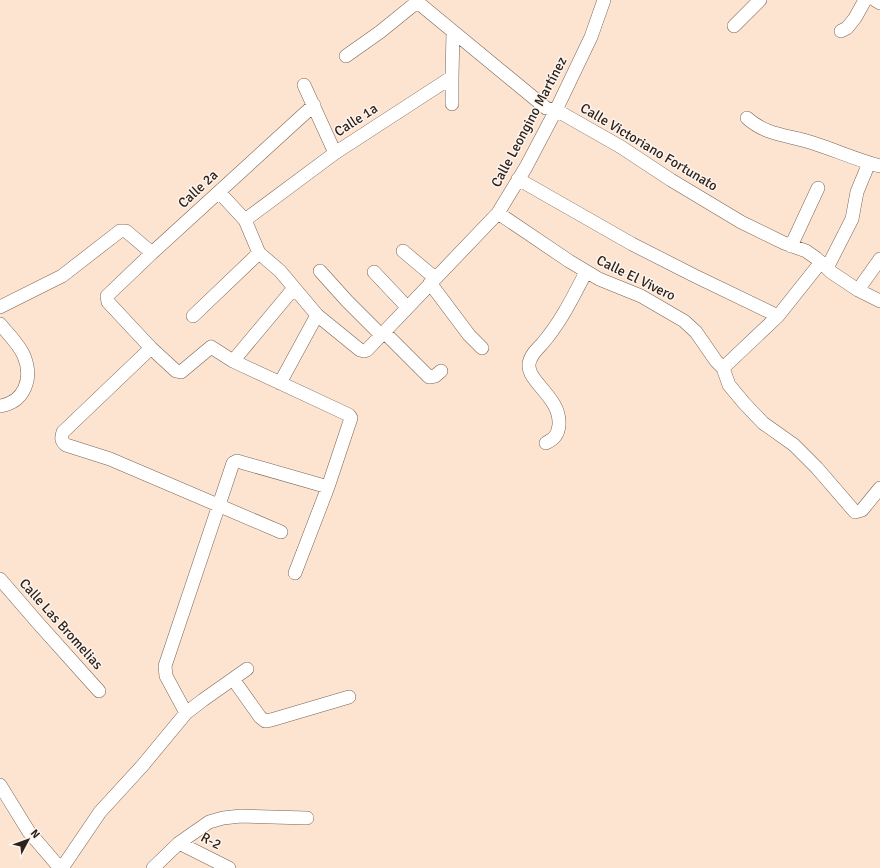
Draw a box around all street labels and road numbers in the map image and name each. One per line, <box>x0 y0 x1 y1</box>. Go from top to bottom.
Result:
street label: Calle Leongino Martínez <box>487 54 571 190</box>
street label: Calle Victoriano Fortunato <box>577 99 721 195</box>
street label: Calle 1a <box>331 100 381 140</box>
street label: Calle 2a <box>175 166 221 212</box>
street label: Calle El Vivero <box>594 252 678 304</box>
street label: Calle Las Bromelias <box>16 575 106 673</box>
street label: R-2 <box>198 829 224 853</box>

